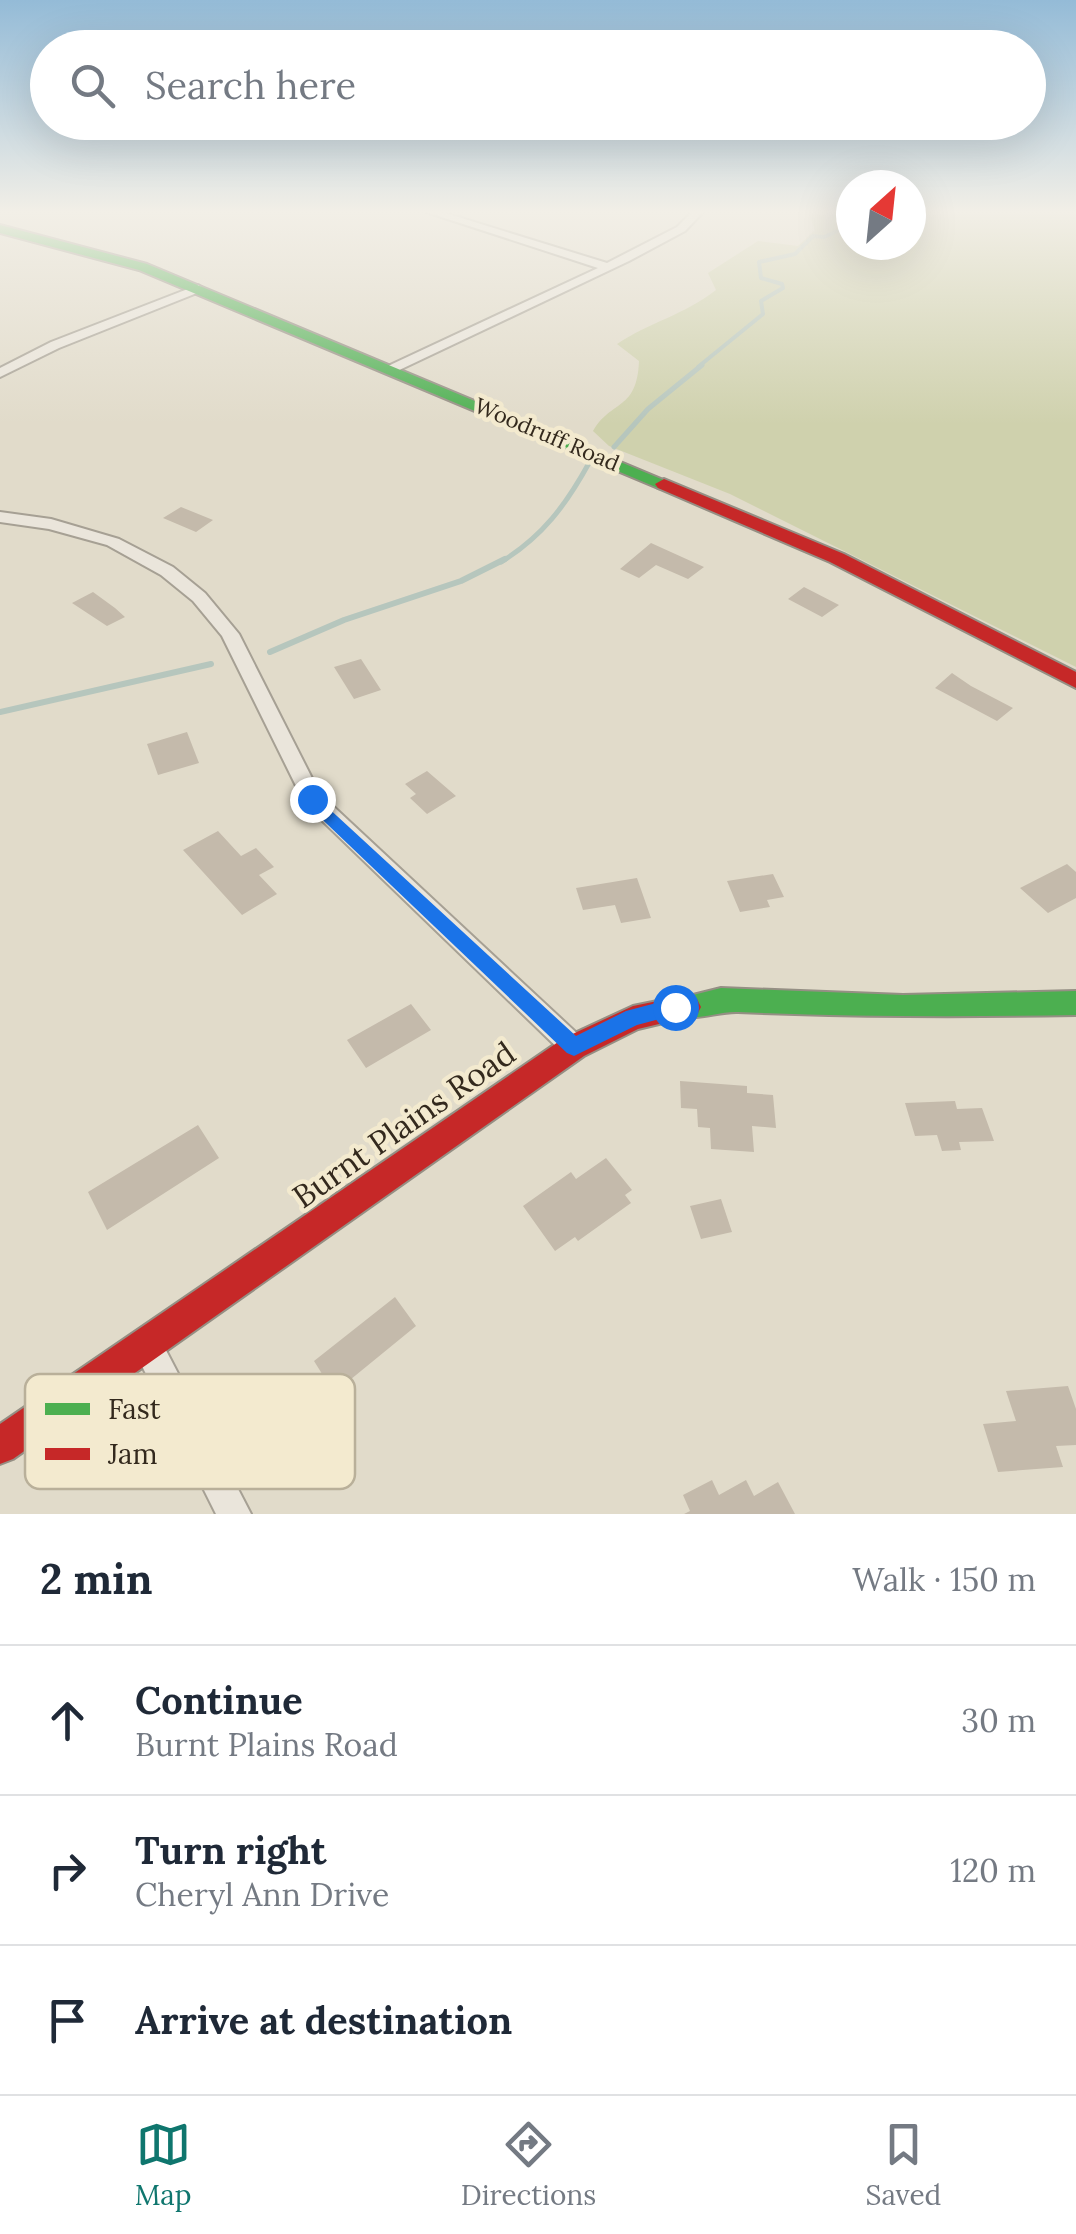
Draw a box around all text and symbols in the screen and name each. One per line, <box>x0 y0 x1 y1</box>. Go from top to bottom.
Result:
search box <box>30 30 1046 140</box>
icon: search <box>65 58 120 113</box>
text: Search here <box>145 61 356 109</box>
north arrow <box>836 170 926 260</box>
street label: Woodruff Road <box>470 391 624 477</box>
route end <box>290 777 336 823</box>
route start <box>653 985 699 1031</box>
street label: Burnt Plains Road <box>284 1032 523 1217</box>
legend <box>25 1374 355 1489</box>
text: Fast <box>108 1391 161 1427</box>
text: Jam <box>107 1436 158 1472</box>
text: 2 min <box>40 1552 153 1606</box>
text: Walk · 150 m <box>852 1559 1036 1600</box>
text: Continue <box>135 1676 303 1724</box>
icon: ahead <box>40 1693 95 1748</box>
text: 30 m <box>961 1700 1036 1741</box>
text: Burnt Plains Road <box>135 1724 398 1765</box>
text: Turn right <box>135 1826 326 1874</box>
icon: right <box>40 1843 95 1898</box>
text: 120 m <box>950 1850 1036 1891</box>
text: Cheryl Ann Drive <box>135 1874 389 1915</box>
icon: arrive <box>40 1993 95 2048</box>
text: Arrive at destination <box>135 1996 512 2044</box>
tab: Map <box>135 2117 192 2213</box>
tab: Directions <box>461 2117 596 2213</box>
tab: Saved <box>866 2117 941 2213</box>

